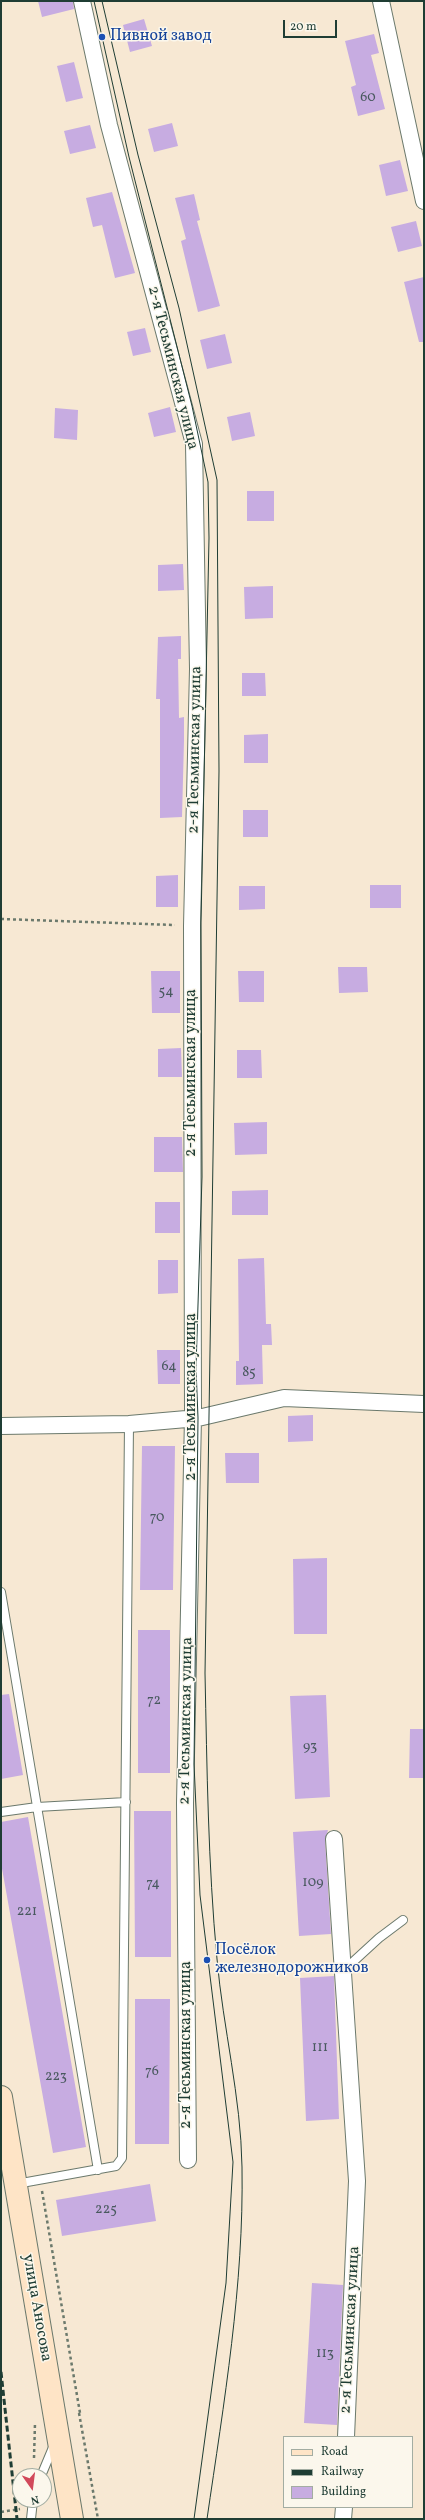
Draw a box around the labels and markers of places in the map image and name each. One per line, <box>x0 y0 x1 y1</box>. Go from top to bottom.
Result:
place label: Пивной завод <box>110 27 212 47</box>
marker: Пивной завод <box>97 32 107 42</box>
place label: Посёлок железнодорожников <box>215 1941 369 1979</box>
marker: Посёлок железнодорожников <box>202 1955 212 1965</box>

